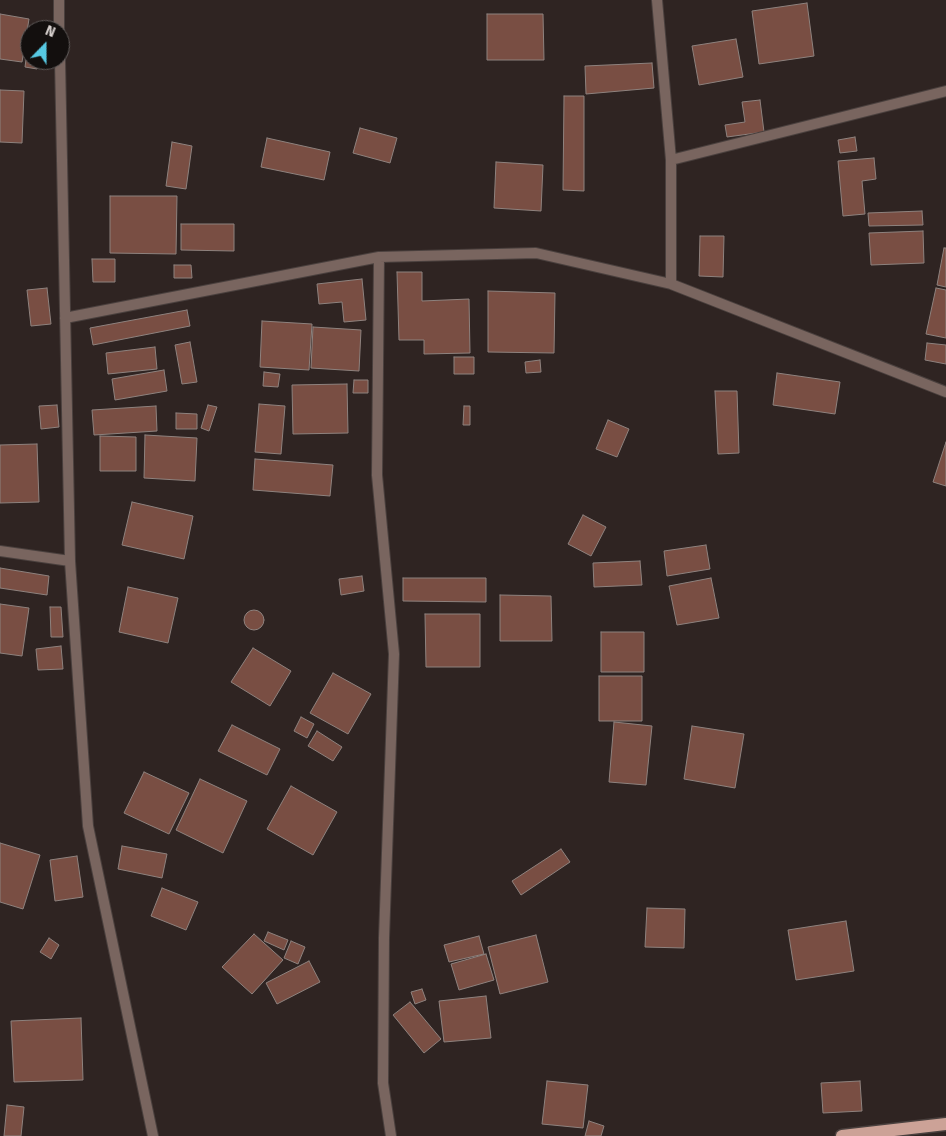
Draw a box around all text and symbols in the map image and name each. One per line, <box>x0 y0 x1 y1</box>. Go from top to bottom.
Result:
north arrow <box>20 20 70 70</box>
text: N <box>43 22 58 41</box>

